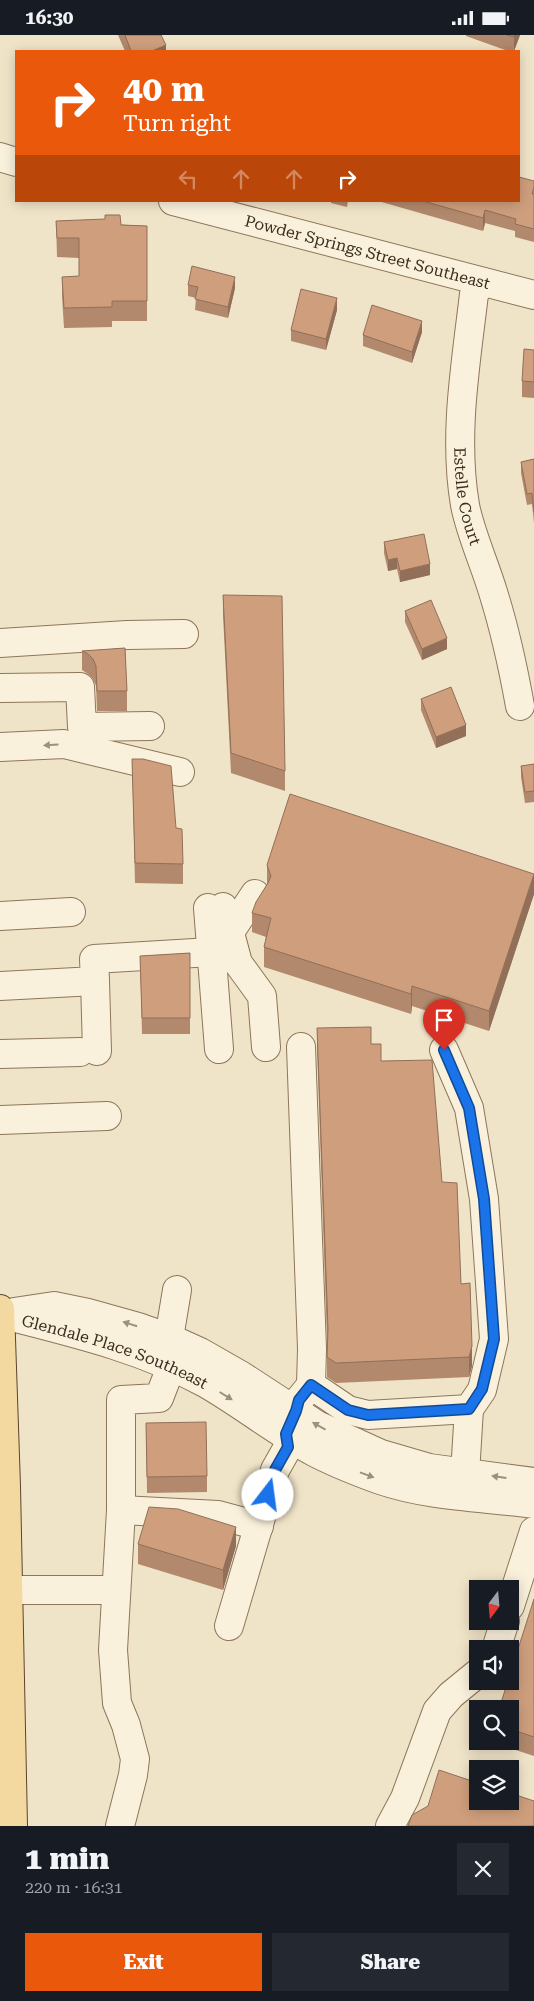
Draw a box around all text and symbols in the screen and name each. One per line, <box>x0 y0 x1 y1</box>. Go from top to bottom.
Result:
text: 16:30 <box>25 6 74 29</box>
text: 40 m <box>123 69 205 110</box>
icon: right <box>40 70 105 135</box>
text: Turn right <box>123 111 231 136</box>
icon: left <box>174 165 202 193</box>
icon: ahead <box>227 165 255 193</box>
icon: ahead <box>280 165 308 193</box>
icon: right <box>333 165 361 193</box>
street label: Powder Springs Street Southeast <box>243 211 492 293</box>
street label: Estelle Court <box>450 447 485 548</box>
one-way arrow <box>42 741 58 749</box>
pin <box>423 999 465 1050</box>
icon: arrive <box>430 1006 458 1034</box>
street label: Glendale Place Southeast <box>20 1311 211 1393</box>
one-way arrow <box>123 1320 138 1327</box>
one-way arrow <box>219 1391 232 1401</box>
one-way arrow <box>312 1421 326 1430</box>
position arrow <box>241 1468 293 1520</box>
one-way arrow <box>360 1472 375 1479</box>
one-way arrow <box>491 1473 507 1481</box>
north arrow <box>469 1580 519 1630</box>
map controls <box>469 1580 519 1810</box>
button: sound <box>469 1640 519 1690</box>
button: search <box>469 1700 519 1750</box>
button: layers <box>469 1760 519 1810</box>
text: 1 min <box>25 1841 109 1876</box>
button: close <box>457 1843 509 1895</box>
text: 220 m · 16:31 <box>25 1878 123 1897</box>
button: Exit <box>25 1933 262 1991</box>
button: Share <box>272 1933 509 1991</box>

